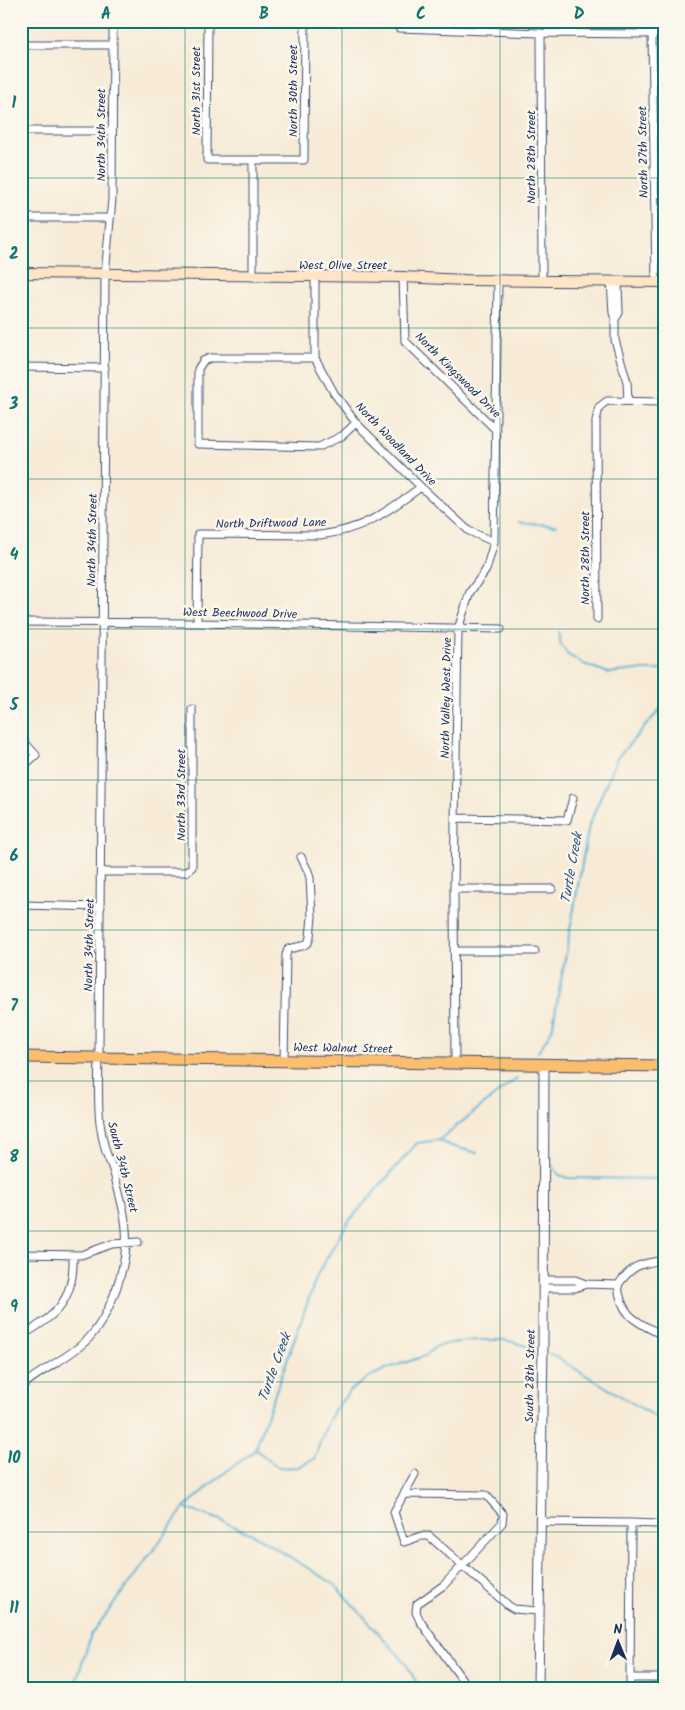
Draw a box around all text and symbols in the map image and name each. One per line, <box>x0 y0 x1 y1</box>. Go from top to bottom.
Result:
text: A <box>101 2 111 27</box>
text: B <box>259 2 269 27</box>
text: C <box>416 2 426 27</box>
text: D <box>574 2 585 27</box>
street label: North 30th Street <box>284 44 303 137</box>
street label: North 31st Street <box>187 46 206 136</box>
street label: North 34th Street <box>92 88 111 182</box>
text: 1 <box>12 91 17 116</box>
street label: North 27th Street <box>633 105 654 198</box>
street label: North 28th Street <box>522 110 541 204</box>
text: 2 <box>9 242 19 267</box>
street label: West Olive Street <box>299 256 387 275</box>
street label: North Kingswood Drive <box>410 328 506 423</box>
text: 3 <box>9 392 19 417</box>
street label: North Woodland Drive <box>350 398 441 491</box>
street label: North 34th Street <box>82 493 103 587</box>
street label: North 28th Street <box>576 511 595 605</box>
street label: North Driftwood Lane <box>215 513 327 534</box>
text: 4 <box>10 543 19 568</box>
street label: West Beechwood Drive <box>183 603 298 624</box>
street label: North Valley West Drive <box>436 636 457 759</box>
text: 5 <box>9 693 20 718</box>
street label: North 33rd Street <box>172 748 191 841</box>
water label: Turtle Creek <box>555 829 589 905</box>
text: 6 <box>10 844 19 869</box>
street label: North 34th Street <box>79 898 100 992</box>
text: 7 <box>10 994 18 1019</box>
street label: West Walnut Street <box>293 1038 393 1059</box>
street label: South 34th Street <box>102 1120 143 1215</box>
text: 8 <box>9 1145 19 1170</box>
text: 9 <box>10 1295 18 1320</box>
water label: Turtle Creek <box>252 1328 298 1405</box>
street label: South 28th Street <box>520 1329 541 1423</box>
text: 10 <box>7 1446 21 1471</box>
text: 11 <box>9 1596 19 1621</box>
north arrow <box>592 1618 642 1668</box>
text: N <box>613 1619 623 1641</box>

